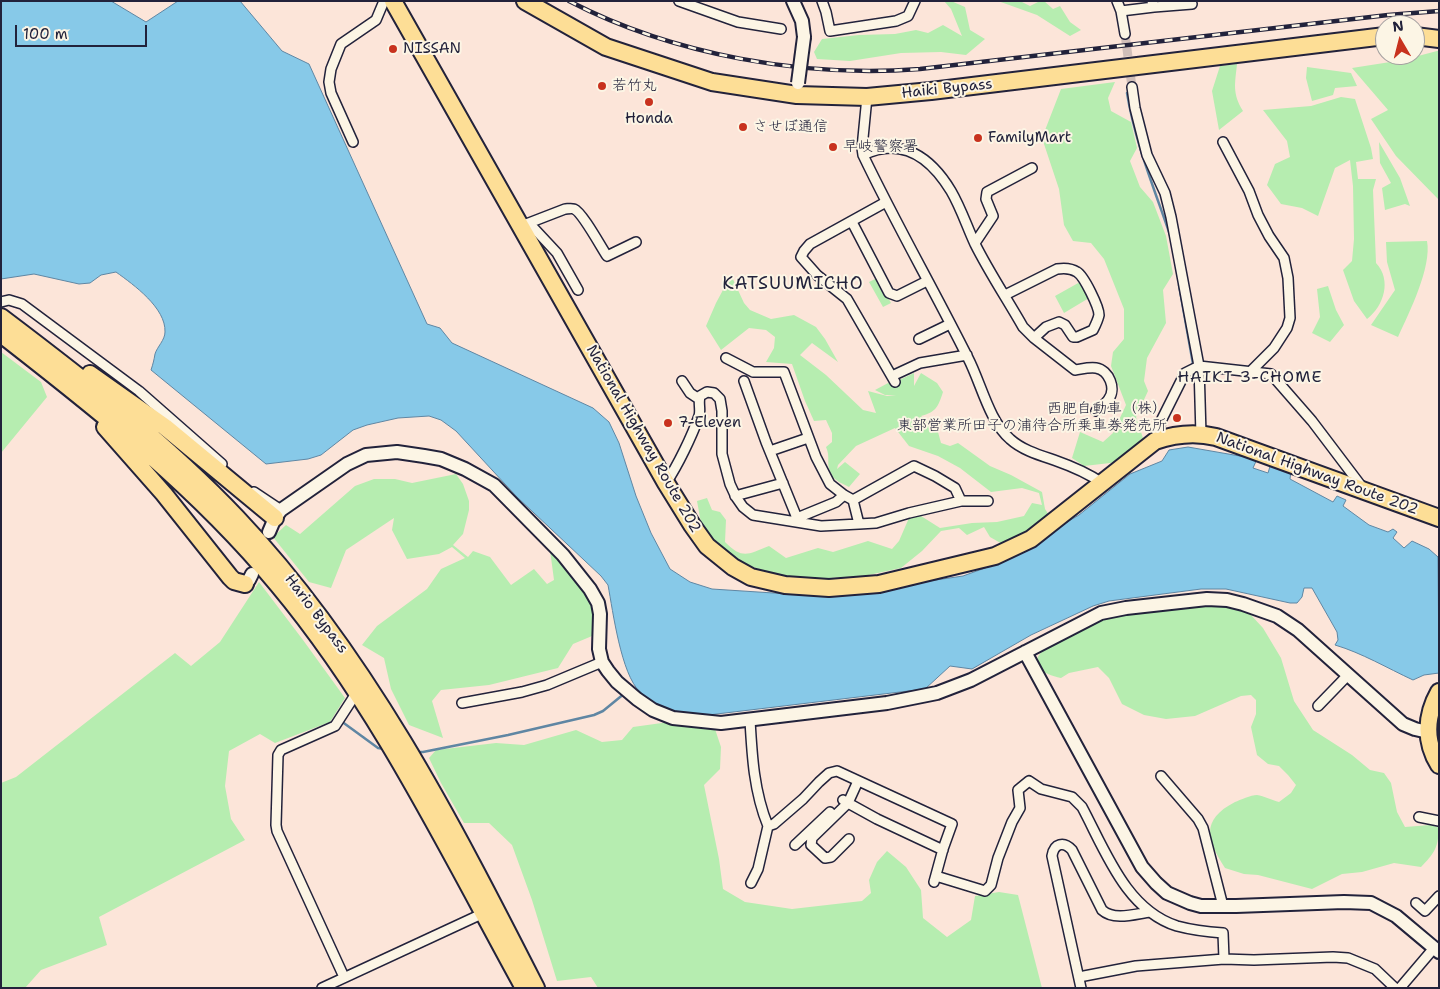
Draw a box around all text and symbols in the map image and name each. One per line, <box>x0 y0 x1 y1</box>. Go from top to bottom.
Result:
scale bar <box>18 15 150 47</box>
north arrow <box>1375 15 1425 65</box>
text: N <box>1391 16 1405 36</box>
text: 100 m <box>23 24 68 44</box>
place label: NISSAN <box>403 40 461 58</box>
marker: NISSAN <box>387 43 399 55</box>
street label: Haiki Bypass <box>901 75 993 103</box>
place label: 若竹丸 <box>612 77 657 95</box>
marker: 若竹丸 <box>596 80 608 92</box>
marker: Honda <box>643 96 655 108</box>
place label: Honda <box>625 110 673 128</box>
place label: させぼ通信 <box>753 118 828 136</box>
marker: させぼ通信 <box>737 121 749 133</box>
place label: FamilyMart <box>988 129 1071 147</box>
marker: FamilyMart <box>972 132 984 144</box>
place label: 早岐警察署 <box>843 138 918 156</box>
marker: 早岐警察署 <box>827 141 839 153</box>
district label: KATSUUMICHO <box>721 273 865 295</box>
street label: National Highway Route 202 <box>582 342 704 536</box>
district label: HAIKI 3-CHOME <box>1176 368 1324 388</box>
place label: 西肥自動車（株） 東部営業所田子の浦待合所乗車券発売所 <box>897 400 1167 435</box>
marker: 西肥自動車（株） 東部営業所田子の浦待合所乗車券発売所 <box>1171 412 1183 424</box>
place label: 7-Eleven <box>678 414 741 432</box>
marker: 7-Eleven <box>662 417 674 429</box>
street label: National Highway Route 202 <box>1213 429 1421 519</box>
street label: Hario Bypass <box>280 571 352 657</box>

